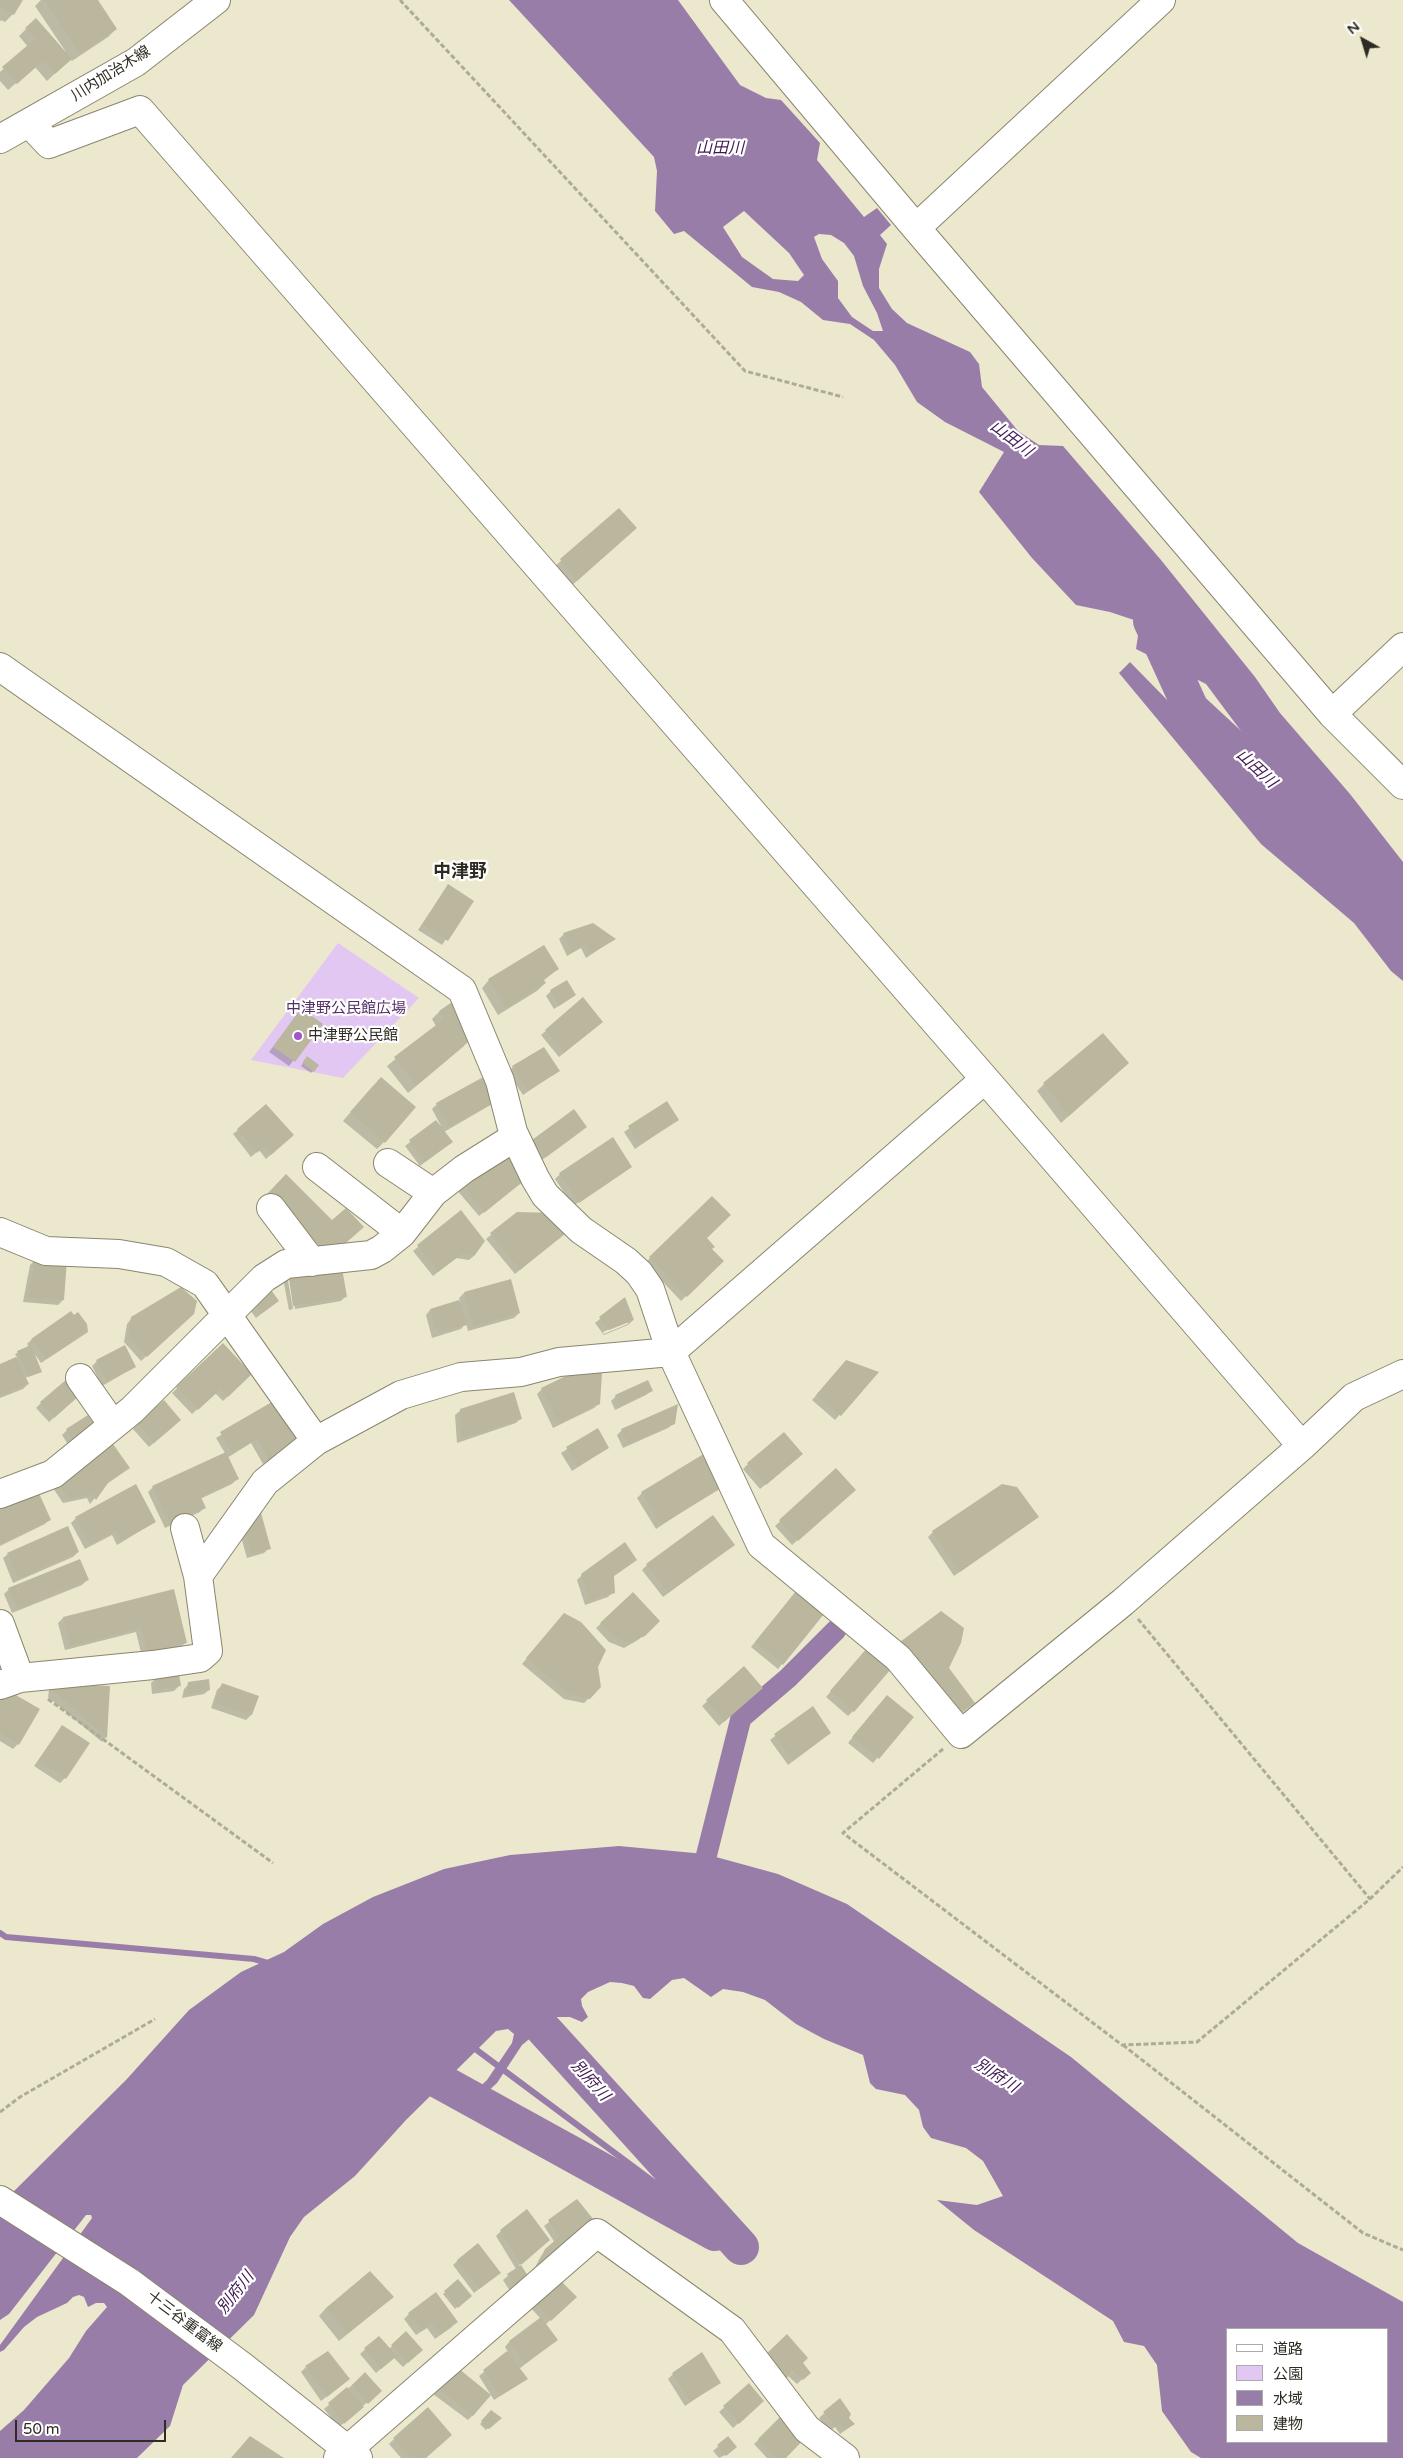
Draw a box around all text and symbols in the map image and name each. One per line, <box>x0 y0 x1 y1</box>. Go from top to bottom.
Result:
north arrow <box>1338 15 1388 65</box>
text: N <box>1344 18 1363 38</box>
street label: 川内加治木線 <box>68 43 154 105</box>
water label: 山田川 <box>696 139 744 159</box>
water label: 山田川 <box>986 417 1036 461</box>
water label: 山田川 <box>1232 746 1280 792</box>
district label: 中津野 <box>433 861 487 883</box>
park label: 中津野公民館広場 <box>286 1000 406 1018</box>
place label: 中津野公民館 <box>308 1027 398 1045</box>
marker: 中津野公民館 <box>292 1030 304 1042</box>
water label: 別府川 <box>971 2055 1021 2097</box>
water label: 別府川 <box>567 2057 613 2105</box>
water label: 別府川 <box>214 2268 258 2318</box>
street label: 十三谷重富線 <box>143 2288 225 2356</box>
legend <box>1226 2328 1388 2443</box>
text: 道路 <box>1273 2340 1303 2358</box>
text: 公園 <box>1273 2365 1303 2383</box>
text: 水域 <box>1273 2390 1303 2408</box>
scale bar <box>18 2410 169 2442</box>
text: 建物 <box>1273 2415 1303 2433</box>
text: 50 m <box>23 2420 60 2438</box>

